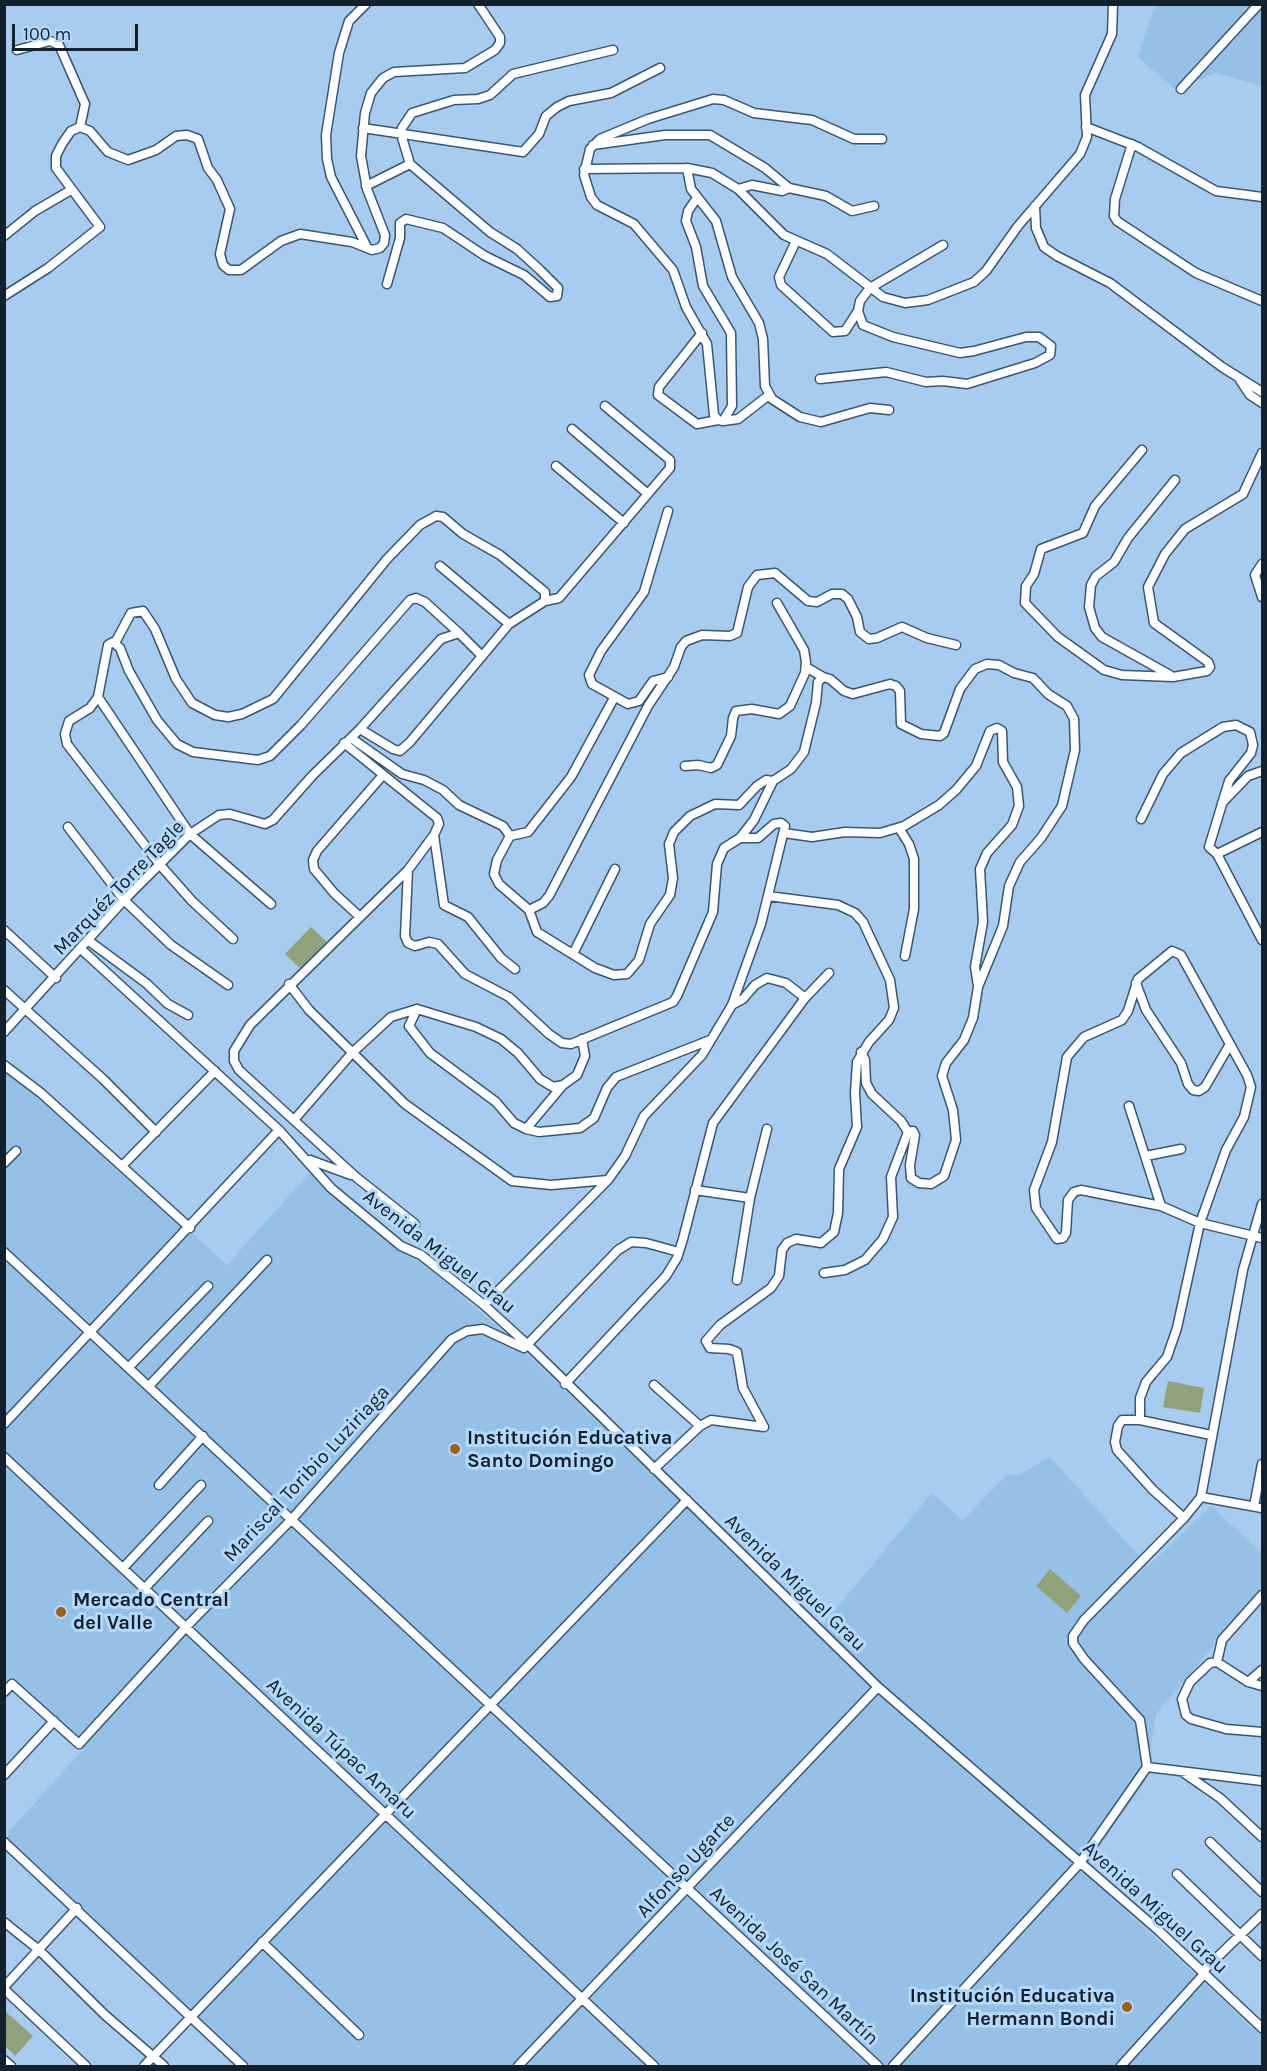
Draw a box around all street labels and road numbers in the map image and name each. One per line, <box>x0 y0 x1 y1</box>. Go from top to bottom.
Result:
street label: Marquéz Torre Tagle <box>48 815 190 961</box>
street label: Avenida Miguel Grau <box>358 1185 520 1319</box>
street label: Mariscal Toribio Luziriaga <box>219 1381 395 1567</box>
street label: Avenida Miguel Grau <box>719 1509 871 1657</box>
street label: Avenida Túpac Amaru <box>261 1673 421 1825</box>
street label: Alfonso Ugarte <box>632 1809 740 1923</box>
street label: Avenida Miguel Grau <box>1077 1836 1233 1980</box>
street label: Avenida José San Martín <box>705 1881 883 2051</box>

